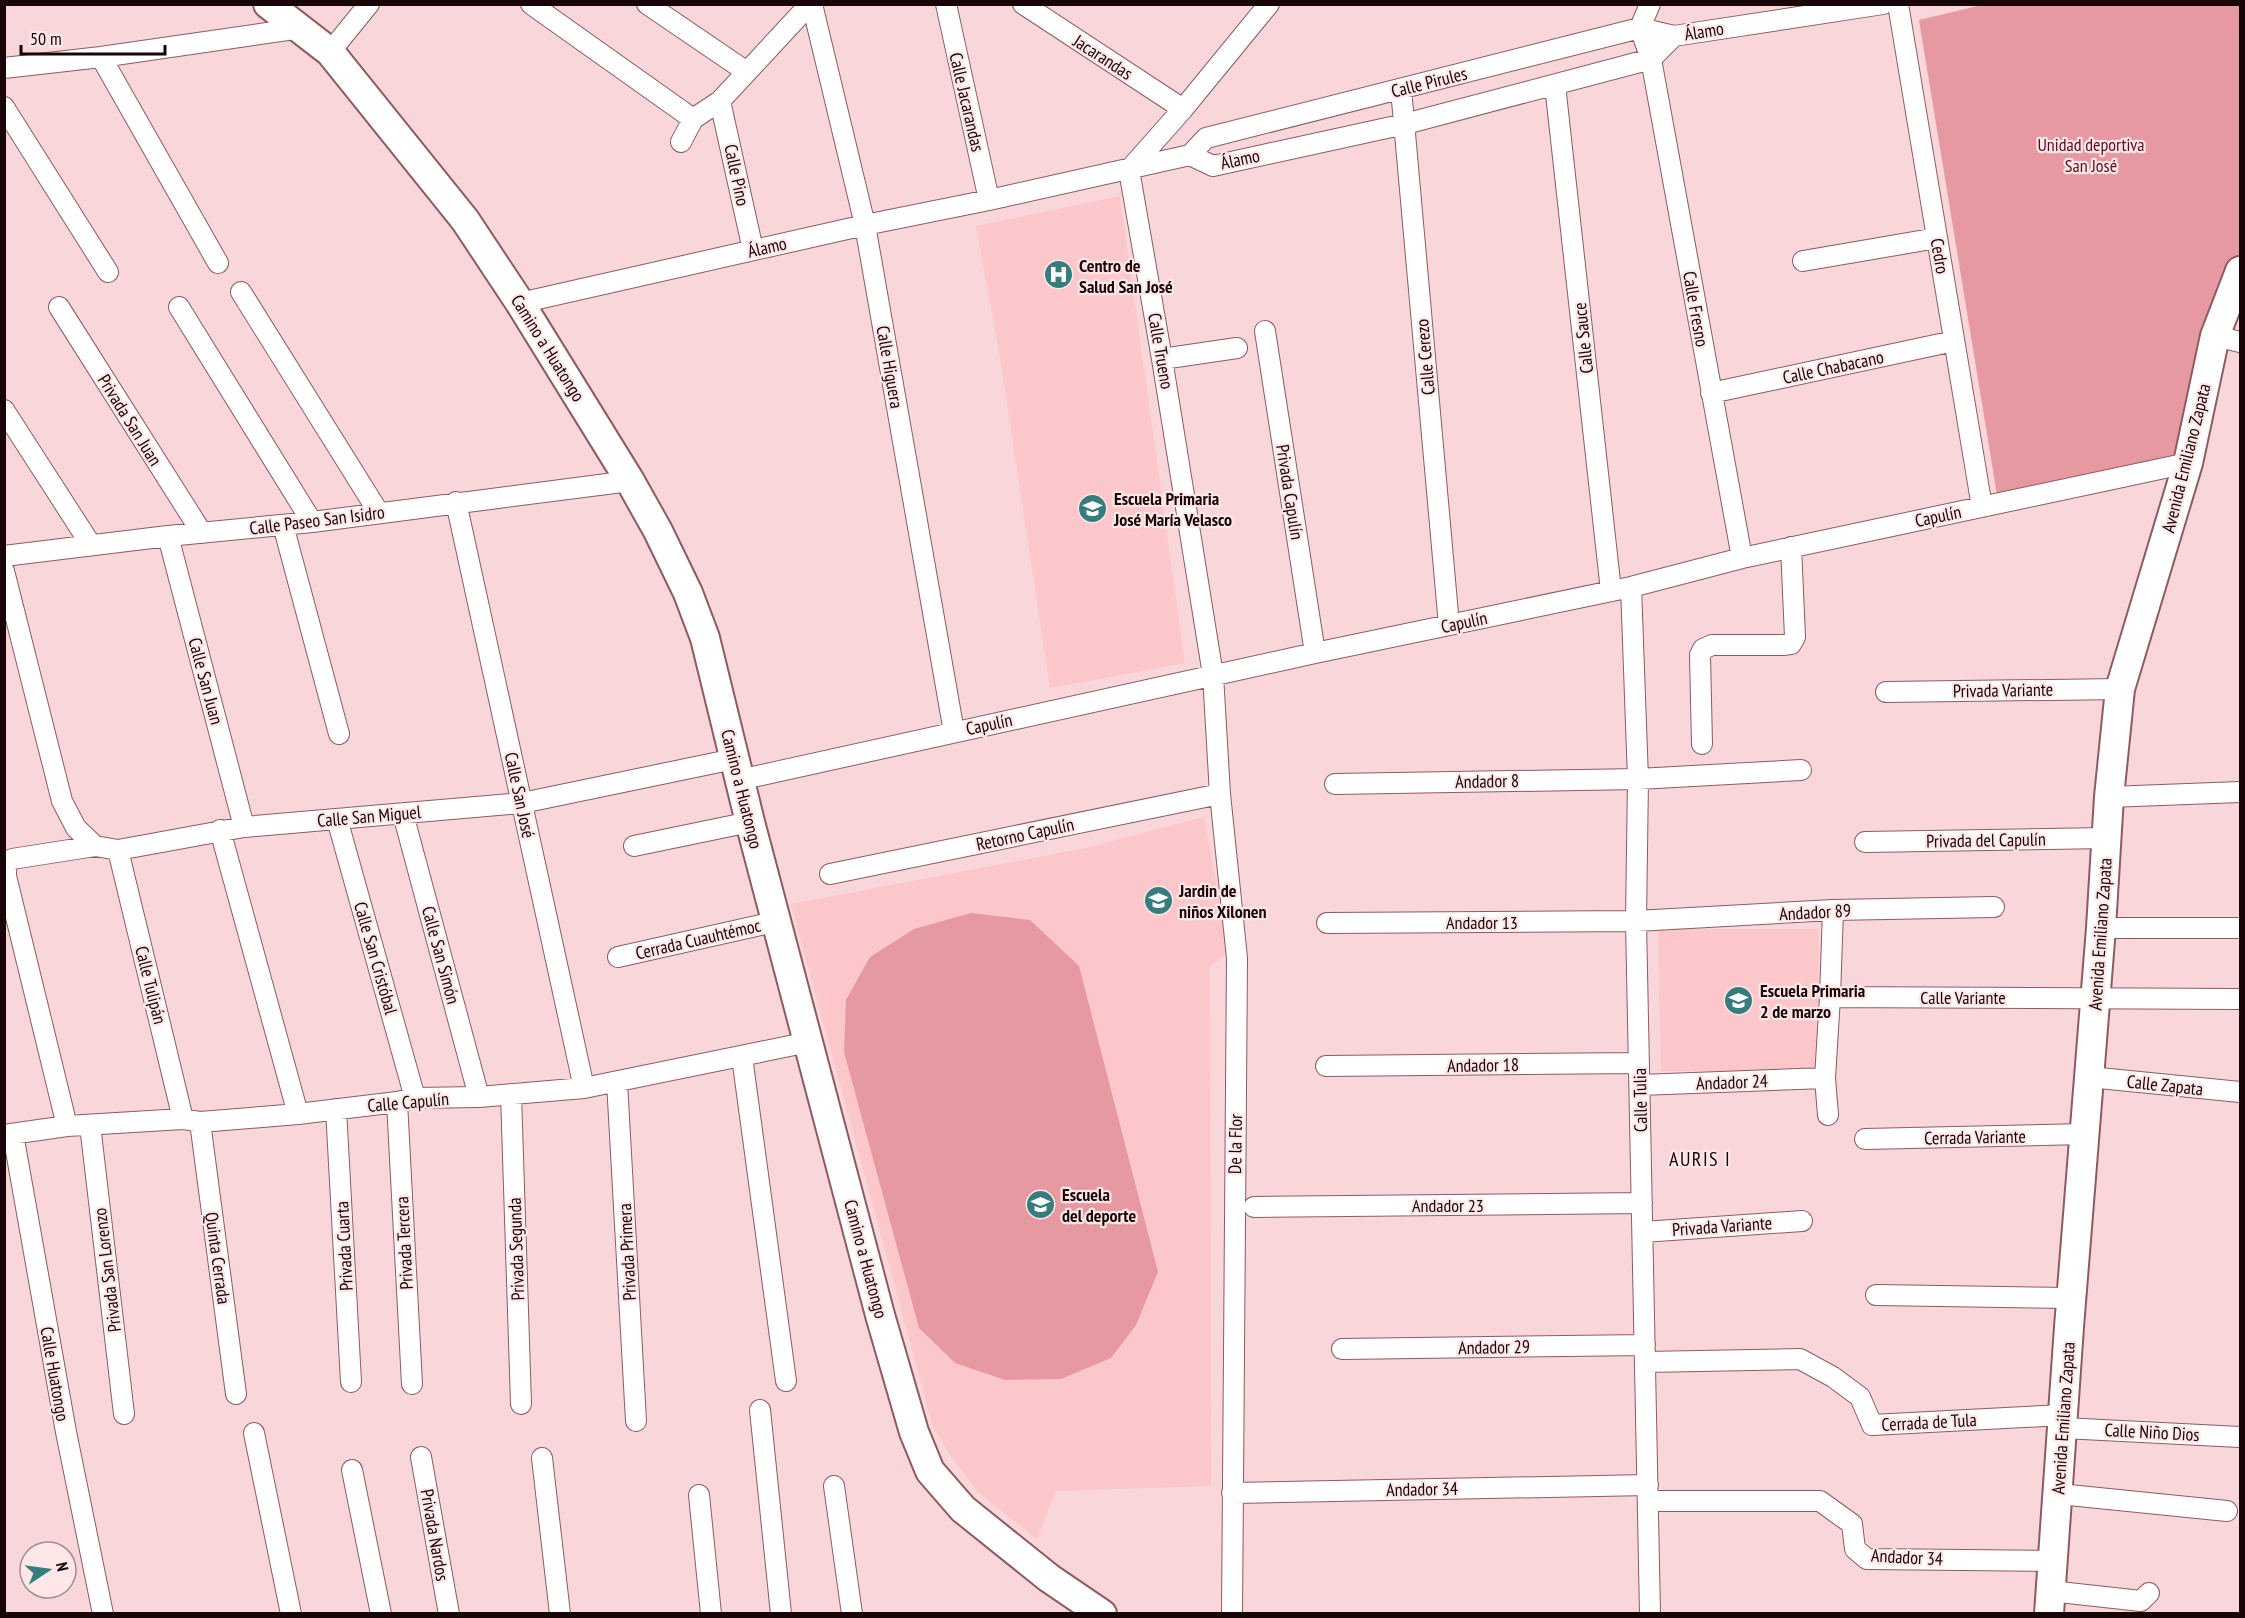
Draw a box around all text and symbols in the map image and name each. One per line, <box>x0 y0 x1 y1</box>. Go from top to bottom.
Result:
street label: Álamo <box>1683 17 1725 45</box>
scale bar <box>21 18 165 56</box>
text: 50 m <box>30 27 62 50</box>
street label: Jacarandas <box>1068 29 1137 85</box>
street label: Calle Jacarandas <box>944 50 990 154</box>
street label: Calle Pirules <box>1389 61 1469 103</box>
park label: Unidad deportiva San José <box>2037 133 2145 177</box>
street label: Calle Pino <box>719 142 755 208</box>
street label: Álamo <box>1218 144 1262 174</box>
street label: Álamo <box>745 231 789 263</box>
street label: Cedro <box>1926 236 1954 276</box>
place label: Centro de Salud San José <box>1079 254 1173 298</box>
hospital icon: Centro de Salud San José <box>1042 259 1074 291</box>
street label: Calle Fresno <box>1678 269 1714 349</box>
street label: Camino a Huatongo <box>506 290 590 406</box>
street label: Calle Sauce <box>1568 301 1598 375</box>
street label: Calle Trueno <box>1143 311 1179 391</box>
street label: Calle Cerezo <box>1410 318 1440 396</box>
street label: Calle Higuera <box>871 324 909 410</box>
street label: Calle Chabacano <box>1780 345 1886 389</box>
street label: Privada San Juan <box>93 370 167 470</box>
street label: Avenida Emiliano Zapata <box>2156 381 2216 535</box>
street label: Privada Capulín <box>1271 443 1309 541</box>
place label: Escuela Primaria José María Velasco <box>1113 487 1232 531</box>
school or university icon: Escuela Primaria José María Velasco <box>1077 492 1109 524</box>
street label: Calle Paseo San Isidro <box>248 500 386 540</box>
street label: Capulín <box>1913 500 1963 532</box>
street label: Capulín <box>1439 606 1489 638</box>
street label: Calle San Juan <box>183 635 229 727</box>
street label: Privada Variante <box>1953 678 2053 702</box>
street label: Capulín <box>964 708 1014 740</box>
street label: Camino a Huatongo <box>716 727 768 851</box>
street label: Calle San José <box>500 750 540 840</box>
street label: Andador 8 <box>1455 769 1519 793</box>
street label: Calle San Miguel <box>316 800 423 832</box>
street label: Retorno Capulín <box>974 812 1076 856</box>
street label: Privada del Capulín <box>1926 827 2046 853</box>
street label: Avenida Emiliano Zapata <box>2083 857 2117 1011</box>
place label: Jardin de niños Xilonen <box>1178 879 1267 923</box>
school or university icon: Jardin de niños Xilonen <box>1142 884 1174 916</box>
street label: Calle San Cristóbal <box>349 899 403 1018</box>
street label: Andador 89 <box>1778 899 1852 925</box>
street label: Calle San Simón <box>417 903 465 1007</box>
street label: Andador 13 <box>1446 911 1518 934</box>
street label: Cerrada Cuauhtémoc <box>633 913 763 965</box>
street label: Calle Tulipán <box>130 944 172 1026</box>
place label: Escuela Primaria 2 de marzo <box>1760 979 1865 1023</box>
school or university icon: Escuela Primaria 2 de marzo <box>1723 984 1755 1016</box>
street label: Calle Variante <box>1920 986 2006 1009</box>
street label: Andador 18 <box>1447 1053 1519 1077</box>
street label: Calle Tulia <box>1628 1068 1652 1132</box>
street label: Andador 24 <box>1696 1069 1768 1095</box>
street label: Calle Zapata <box>2126 1070 2204 1100</box>
street label: Calle Capulín <box>366 1087 450 1117</box>
street label: De la Flor <box>1223 1114 1247 1174</box>
street label: Cerrada Variante <box>1924 1125 2026 1149</box>
district label: AURIS I <box>1669 1146 1731 1172</box>
place label: Escuela del deporte <box>1062 1183 1137 1227</box>
school or university icon: Escuela del deporte <box>1025 1188 1057 1220</box>
street label: Andador 23 <box>1412 1194 1484 1217</box>
street label: Privada Tercera <box>390 1196 418 1290</box>
street label: Privada Segunda <box>503 1197 529 1301</box>
street label: Camino a Huatongo <box>839 1197 893 1321</box>
street label: Privada Cuarta <box>330 1200 358 1292</box>
street label: Privada Primera <box>613 1203 641 1301</box>
street label: Privada San Lorenzo <box>88 1206 126 1333</box>
street label: Quinta Cerrada <box>200 1210 236 1306</box>
street label: Privada Variante <box>1671 1211 1773 1241</box>
street label: Calle Huatongo <box>35 1325 75 1423</box>
street label: Andador 29 <box>1458 1335 1530 1359</box>
street label: Avenida Emiliano Zapata <box>2046 1341 2080 1495</box>
street label: Cerrada de Tula <box>1881 1408 1977 1436</box>
street label: Calle Niño Dios <box>2104 1418 2200 1446</box>
street label: Andador 34 <box>1386 1477 1458 1501</box>
street label: Privada Nardos <box>416 1487 454 1583</box>
north arrow <box>18 1540 78 1600</box>
street label: Andador 34 <box>1870 1544 1944 1570</box>
text: N <box>52 1560 73 1573</box>

